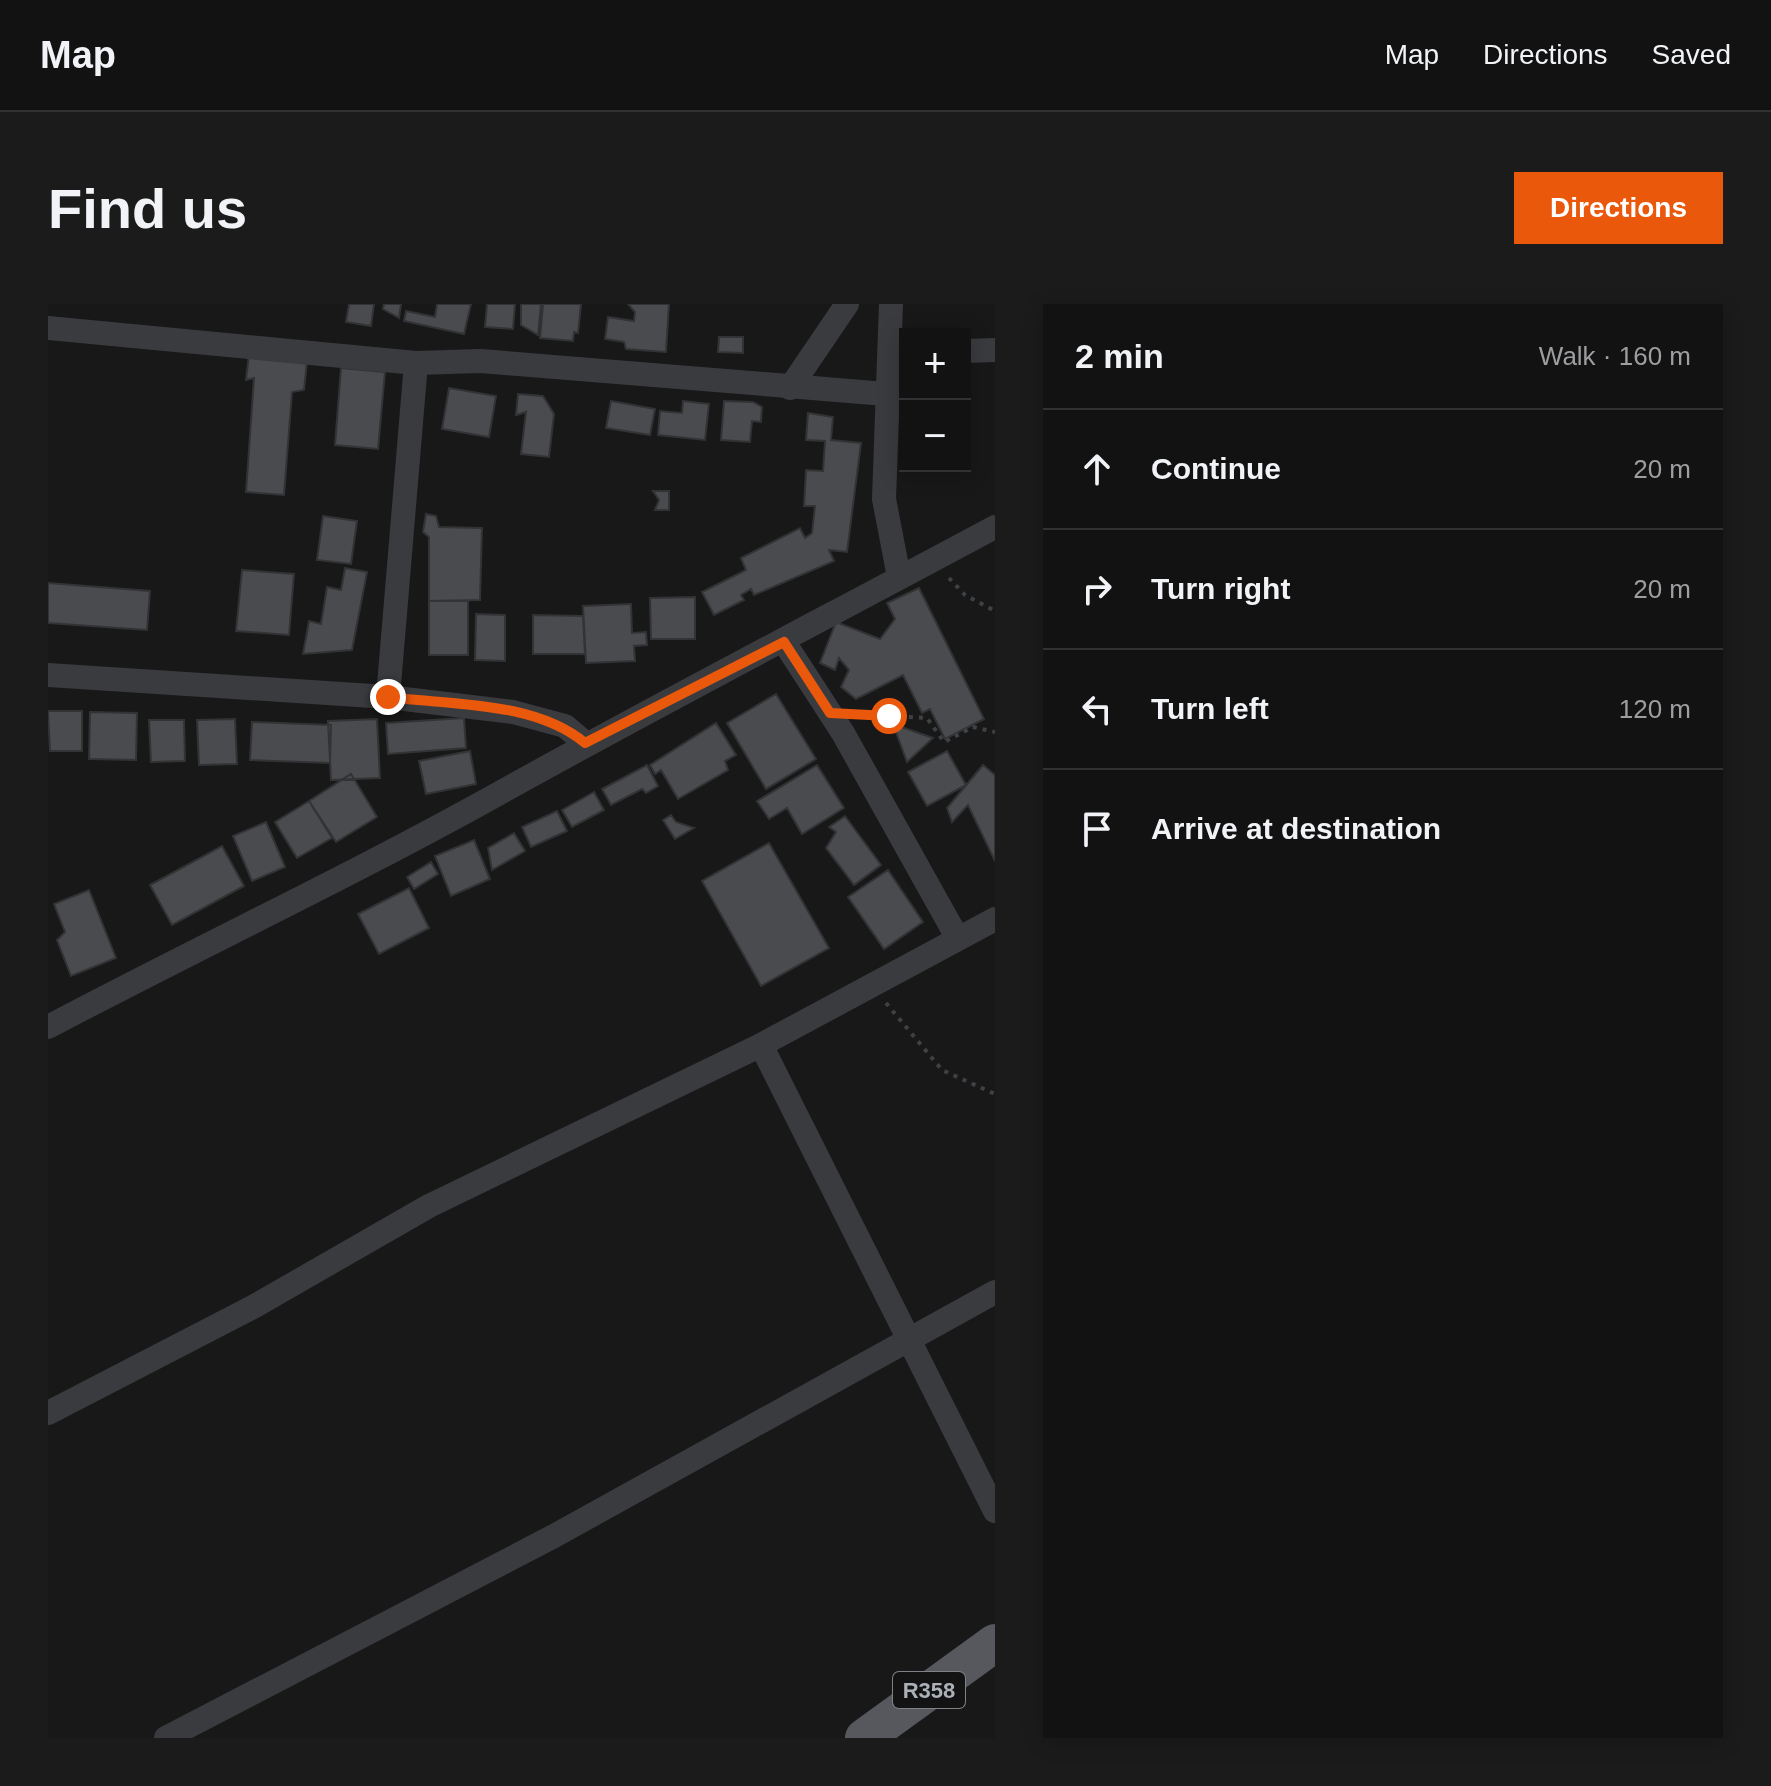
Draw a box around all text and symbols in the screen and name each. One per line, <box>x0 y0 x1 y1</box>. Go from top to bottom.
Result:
text: Map <box>40 34 116 76</box>
text: Map <box>1385 39 1439 70</box>
text: Directions <box>1483 39 1608 70</box>
text: Saved <box>1652 39 1731 70</box>
button: Directions <box>1514 172 1723 244</box>
text: Find us <box>48 177 247 240</box>
map controls <box>899 328 971 472</box>
button: + <box>899 328 971 400</box>
text: 2 min <box>1075 337 1164 375</box>
text: Walk · 160 m <box>1539 341 1691 371</box>
button: − <box>899 400 971 472</box>
icon: ahead <box>1075 447 1119 491</box>
text: Continue <box>1151 452 1281 485</box>
text: 20 m <box>1633 454 1691 484</box>
icon: right <box>1075 567 1119 611</box>
text: Turn right <box>1151 572 1290 605</box>
text: 20 m <box>1633 574 1691 604</box>
route end <box>370 679 406 715</box>
icon: left <box>1075 687 1119 731</box>
text: Turn left <box>1151 692 1269 725</box>
text: 120 m <box>1619 694 1691 724</box>
route start <box>871 698 907 734</box>
icon: arrive <box>1075 807 1119 851</box>
text: Arrive at destination <box>1151 812 1441 845</box>
road number: R358 <box>893 1672 965 1708</box>

